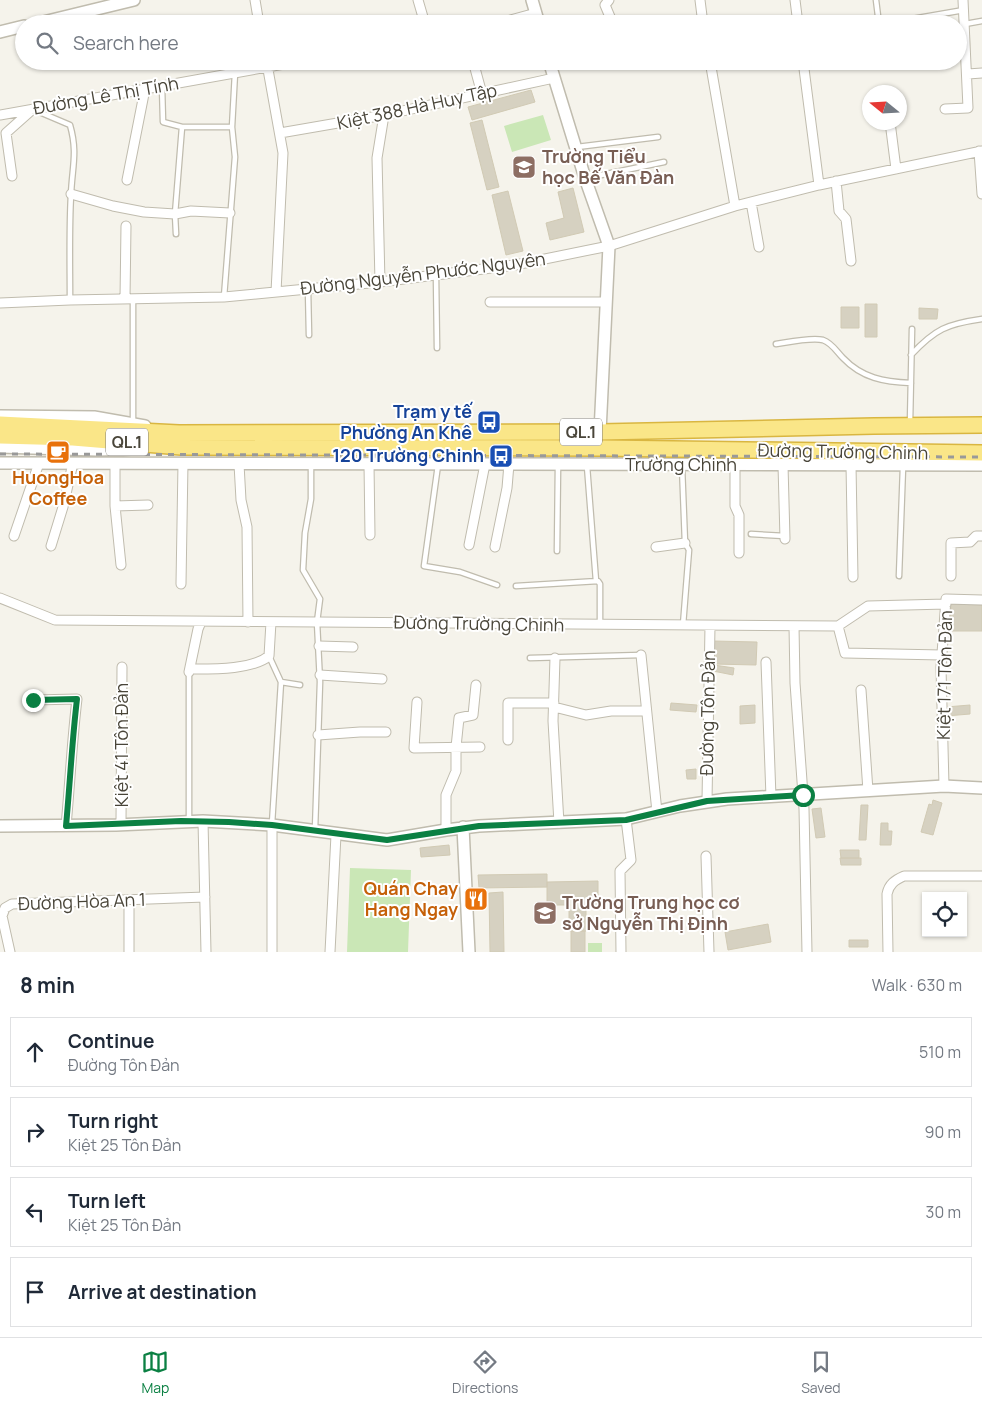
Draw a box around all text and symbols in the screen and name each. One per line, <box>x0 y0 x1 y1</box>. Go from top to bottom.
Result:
search box <box>15 15 967 70</box>
icon: search <box>33 29 61 57</box>
text: Search here <box>73 30 179 56</box>
street label: Đường Lê Thị Tính <box>31 70 181 120</box>
street label: Kiệt 388 Hà Huy Tập <box>335 77 499 135</box>
north arrow <box>862 85 907 130</box>
place label: Trường Tiểu học Bế Văn Đàn <box>542 144 674 189</box>
school or university icon: Trường Tiểu học Bế Văn Đàn <box>511 154 537 180</box>
street label: Đường Nguyễn Phước Nguyên <box>299 246 547 300</box>
place label: Trạm y tế Phường An Khê <box>340 399 473 444</box>
bus stop icon: Trạm y tế Phường An Khê <box>476 409 502 435</box>
road number: QL.1 <box>560 418 602 446</box>
road number: QL.1 <box>106 428 148 456</box>
street label: Đường Trường Chinh <box>757 438 929 464</box>
cafe icon: HuongHoa Coffee <box>45 439 71 465</box>
place label: 120 Trường Chinh <box>332 443 484 467</box>
bus stop icon: 120 Trường Chinh <box>488 443 514 469</box>
street label: Trường Chinh <box>625 452 737 476</box>
place label: HuongHoa Coffee <box>12 465 104 510</box>
street label: Đường Trường Chinh <box>393 610 565 636</box>
street label: Kiệt 171 Tôn Đản <box>931 610 957 740</box>
street label: Đường Tôn Đản <box>694 650 720 776</box>
street label: Kiệt 41 Tôn Đản <box>109 683 133 807</box>
route end <box>22 689 45 712</box>
route start <box>792 784 815 807</box>
place label: Quán Chay Hang Ngay <box>364 876 458 921</box>
restaurant icon: Quán Chay Hang Ngay <box>463 886 489 912</box>
street label: Đường Hòa An 1 <box>18 887 146 915</box>
place label: Trường Trung học cơ sở Nguyễn Thị Định <box>562 890 740 935</box>
map controls <box>922 892 967 937</box>
button: locate <box>922 892 967 937</box>
school or university icon: Trường Trung học cơ sở Nguyễn Thị Định <box>532 900 558 926</box>
text: 8 min <box>20 971 75 999</box>
text: Walk · 630 m <box>872 974 962 996</box>
text: Continue <box>68 1028 154 1054</box>
icon: ahead <box>21 1038 49 1066</box>
text: 510 m <box>919 1041 961 1063</box>
text: Đường Tôn Đản <box>68 1054 180 1076</box>
text: Turn right <box>68 1108 158 1134</box>
icon: right <box>21 1118 49 1146</box>
text: 90 m <box>925 1121 961 1143</box>
text: Kiệt 25 Tôn Đản <box>68 1134 181 1156</box>
text: Turn left <box>68 1188 146 1214</box>
icon: left <box>21 1198 49 1226</box>
text: 30 m <box>926 1201 961 1223</box>
text: Kiệt 25 Tôn Đản <box>68 1214 181 1236</box>
icon: arrive <box>21 1278 49 1306</box>
text: Arrive at destination <box>68 1279 257 1305</box>
tab: Map <box>141 1348 169 1397</box>
tab: Directions <box>452 1348 518 1397</box>
tab: Saved <box>801 1348 841 1397</box>

